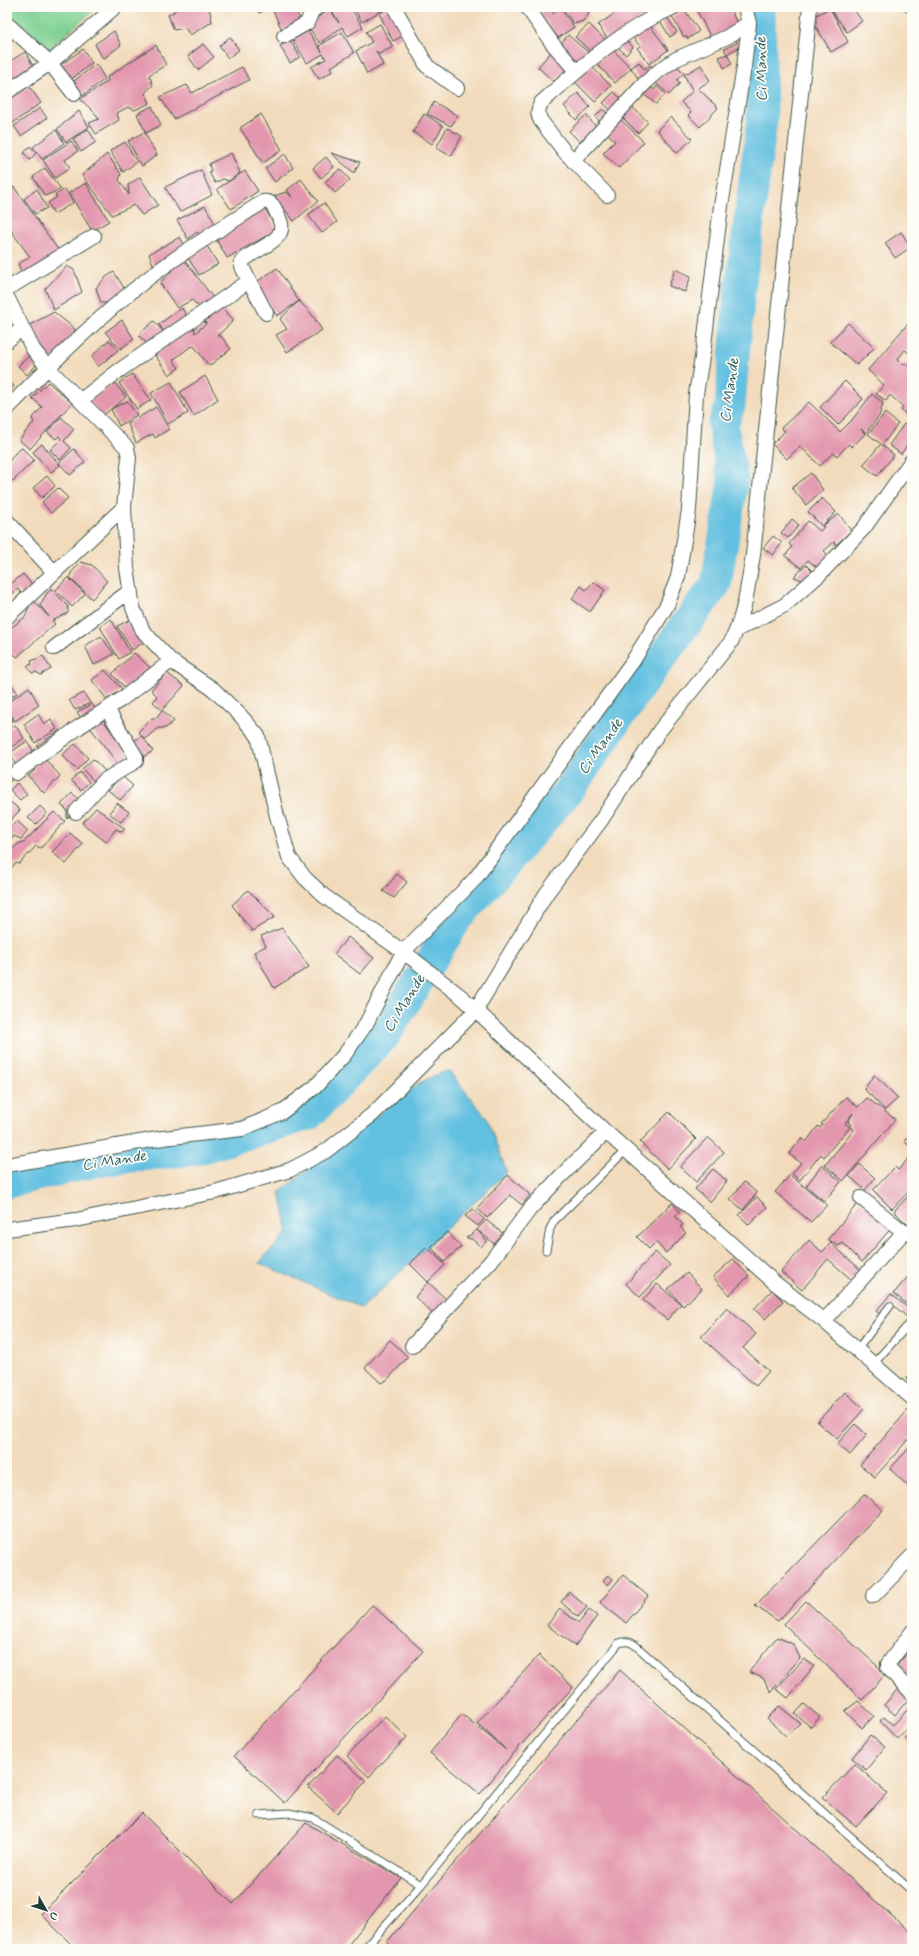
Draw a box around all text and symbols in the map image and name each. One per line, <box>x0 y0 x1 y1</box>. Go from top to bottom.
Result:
water label: Ci Mande <box>751 35 773 102</box>
water label: Ci Mande <box>716 356 745 424</box>
water label: Ci Mande <box>574 714 629 779</box>
water label: Ci Mande <box>379 970 431 1036</box>
water label: Ci Mande <box>80 1146 149 1176</box>
north arrow <box>26 1890 66 1930</box>
text: U <box>45 1908 61 1923</box>

